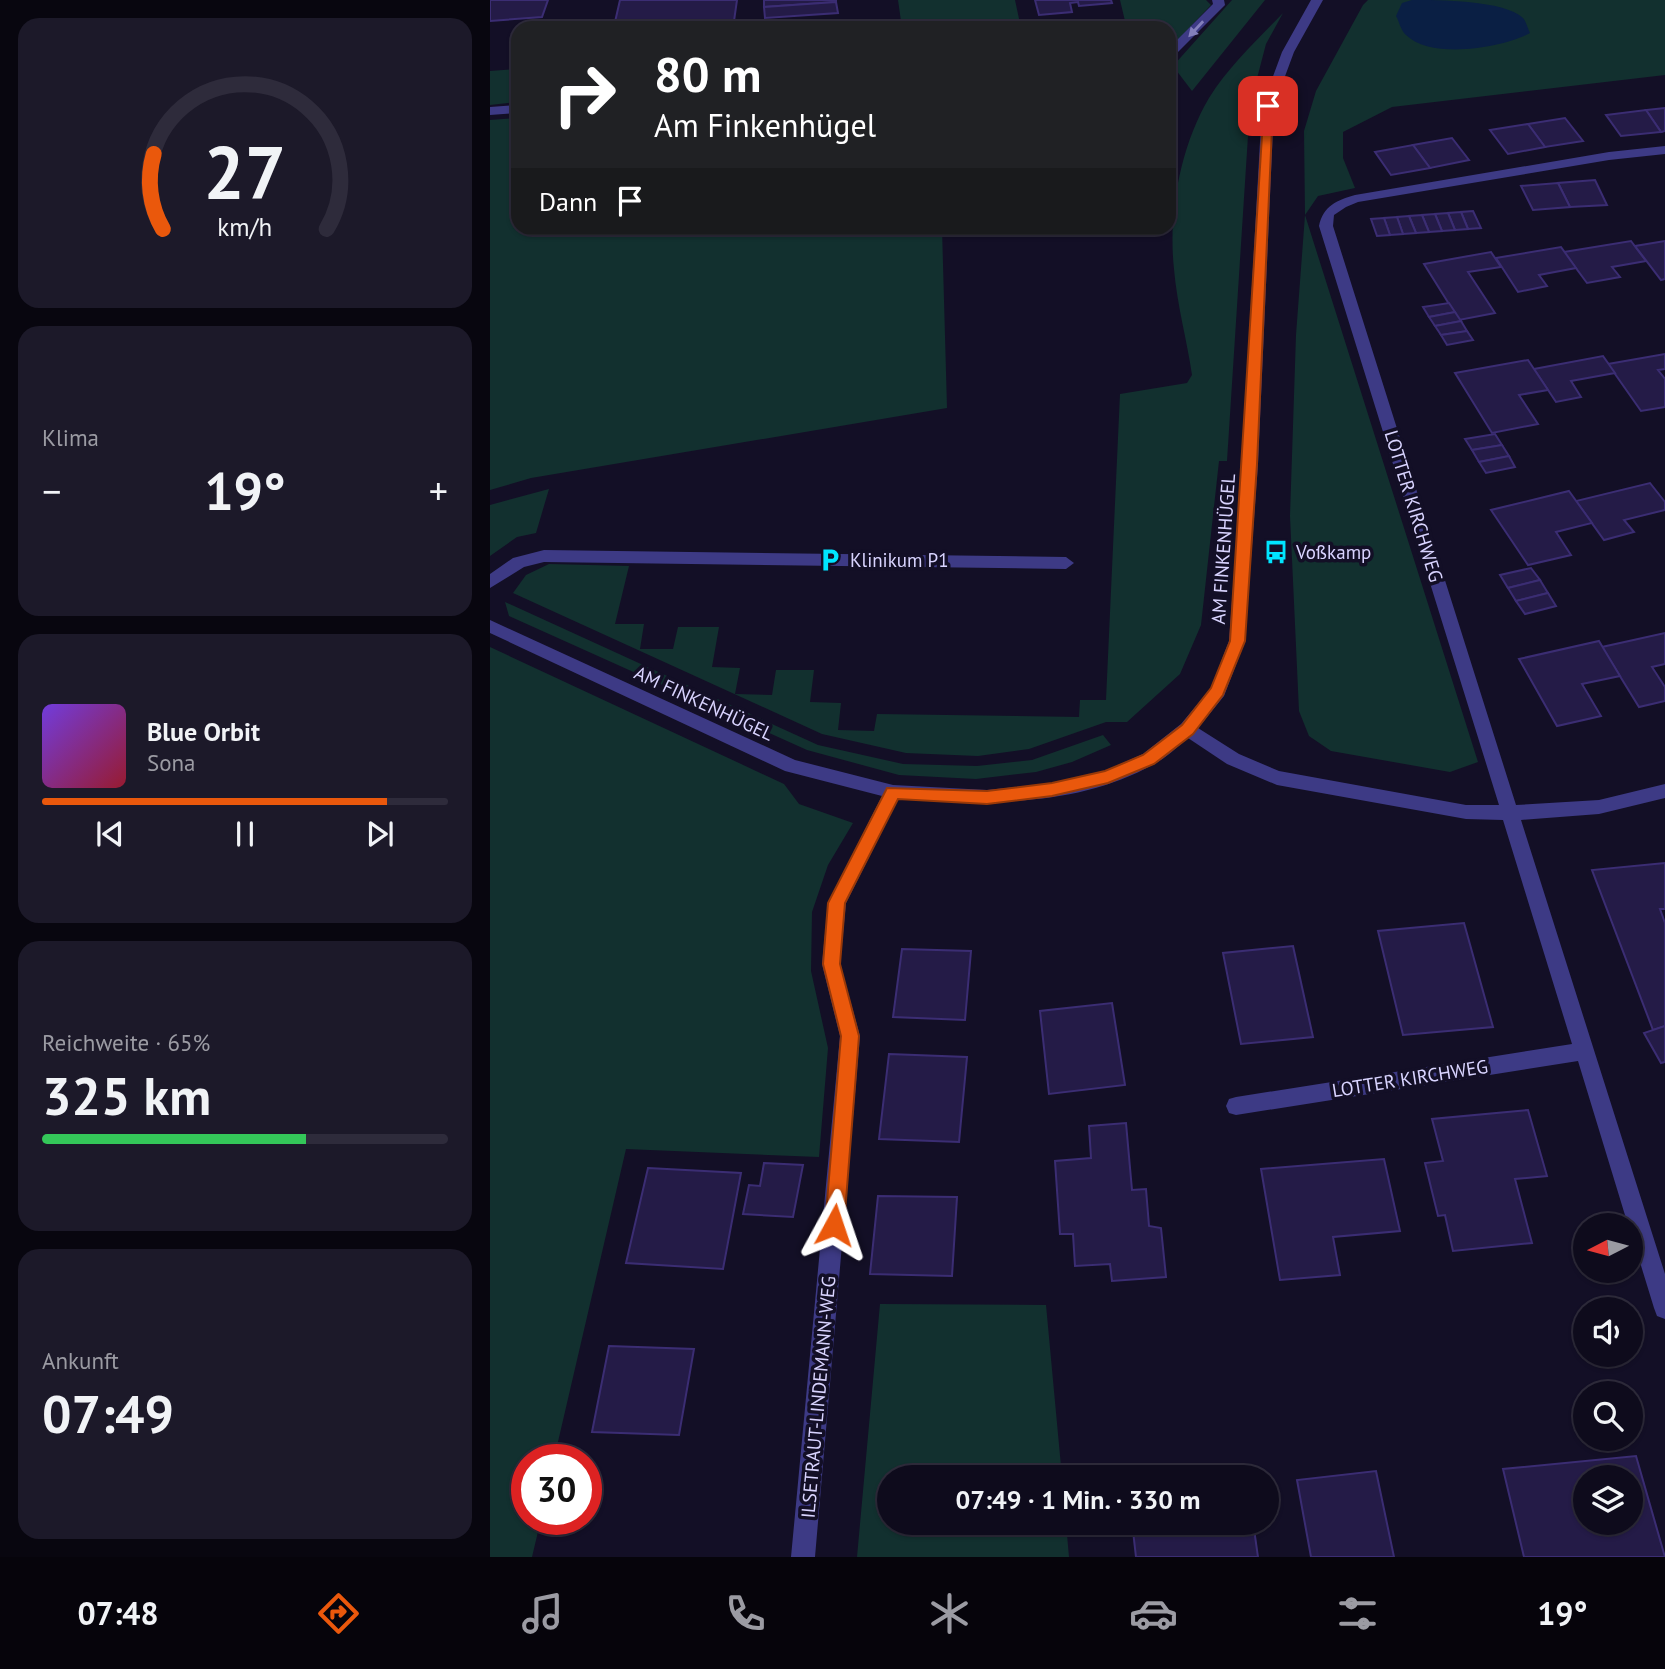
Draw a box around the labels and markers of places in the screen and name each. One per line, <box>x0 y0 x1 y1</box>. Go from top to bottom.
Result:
pin <box>1238 76 1298 136</box>
bus stop icon: Voßkamp <box>1262 538 1290 566</box>
place label: Voßkamp <box>1295 540 1371 564</box>
parking icon: Klinikum P1 <box>816 546 844 574</box>
place label: Klinikum P1 <box>850 548 949 572</box>

